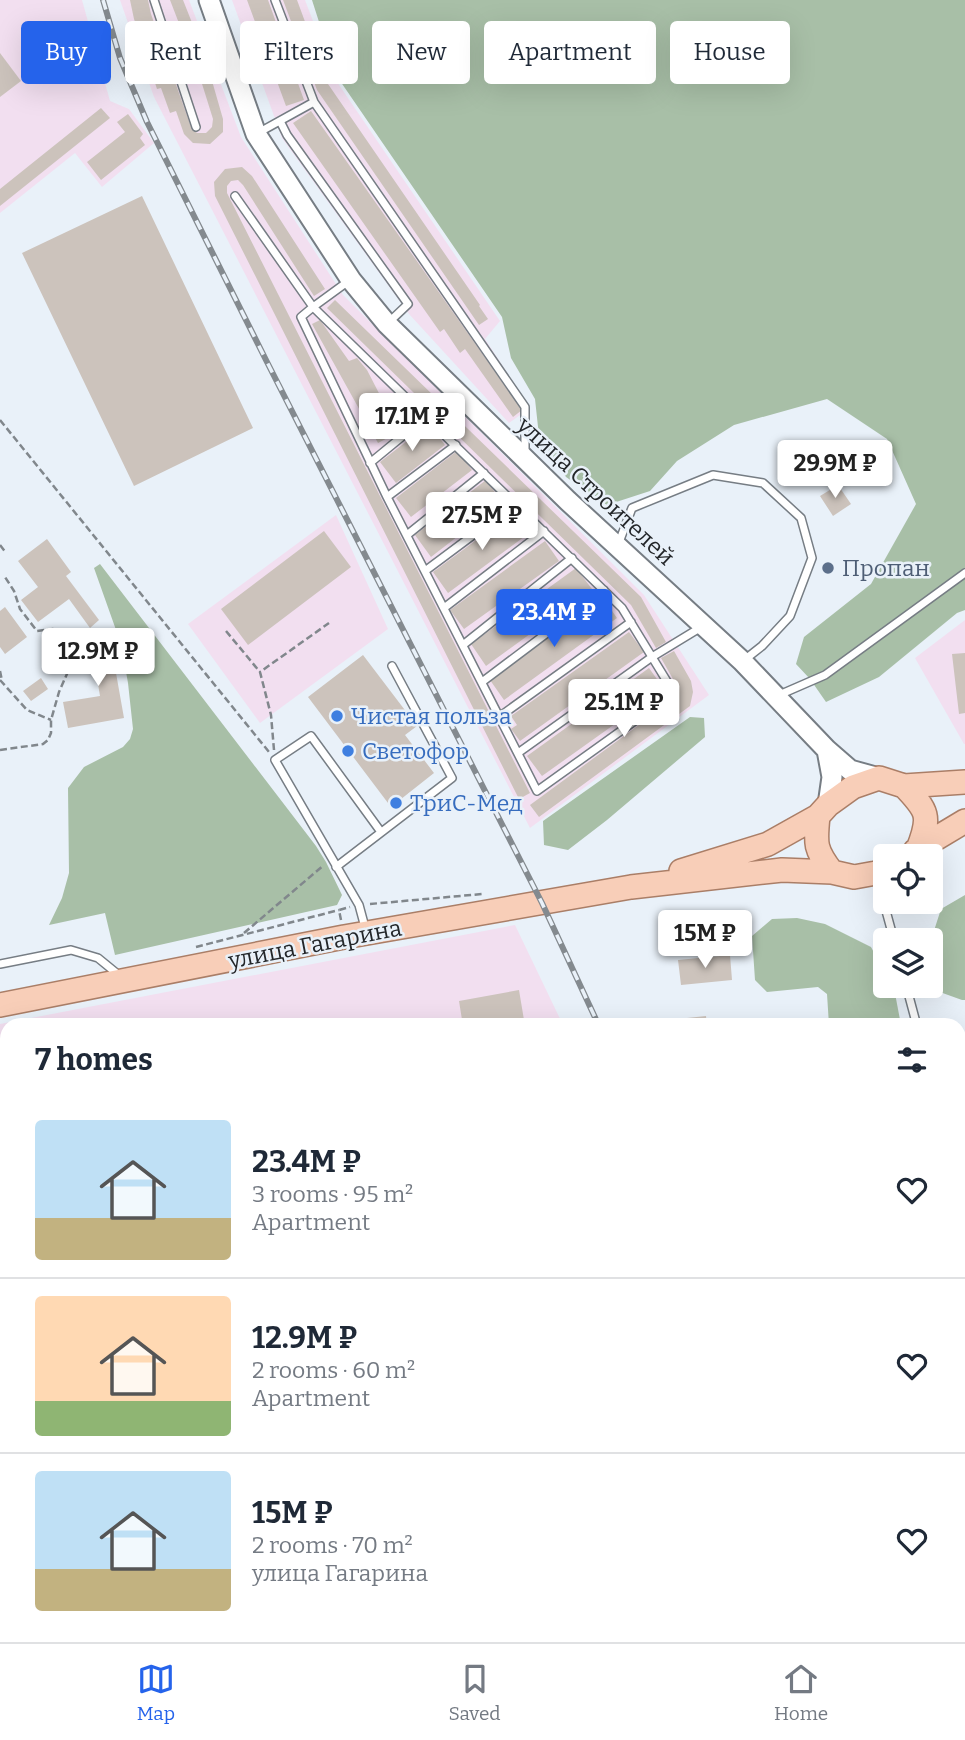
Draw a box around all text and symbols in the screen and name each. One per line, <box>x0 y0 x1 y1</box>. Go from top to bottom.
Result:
chip: Buy <box>21 21 111 84</box>
chip: Rent <box>125 21 226 84</box>
chip: Filters <box>240 21 358 84</box>
chip: New <box>372 21 470 84</box>
chip: Apartment <box>484 21 656 84</box>
chip: House <box>670 21 790 84</box>
pin: 17.1M ₽ <box>347 393 477 453</box>
text: 17.1M ₽ <box>375 402 449 430</box>
street label: улица Строителей <box>511 410 680 571</box>
pin: 29.9M ₽ <box>770 440 900 500</box>
text: 29.9M ₽ <box>793 449 877 477</box>
pin: 27.5M ₽ <box>417 492 547 552</box>
text: 27.5M ₽ <box>442 501 522 529</box>
place label: Пропан <box>842 554 930 582</box>
marker: Пропан <box>820 560 836 576</box>
pin: 23.4M ₽ <box>489 590 619 649</box>
text: 23.4M ₽ <box>512 598 596 626</box>
pin: 12.9M ₽ <box>33 628 163 688</box>
text: 12.9M ₽ <box>58 637 138 665</box>
pin: 25.1M ₽ <box>559 680 689 739</box>
text: 25.1M ₽ <box>584 688 664 716</box>
place label: Чистая польза <box>351 702 512 730</box>
marker: Чистая польза <box>329 708 345 724</box>
place label: Светофор <box>362 737 469 765</box>
marker: Светофор <box>340 743 356 759</box>
place label: ТриС-Мед <box>410 789 523 817</box>
marker: ТриС-Мед <box>388 795 404 811</box>
map controls <box>873 844 943 998</box>
button: locate <box>873 844 943 914</box>
pin: 15M ₽ <box>656 911 754 970</box>
street label: улица Гагарина <box>225 913 404 975</box>
text: 15M ₽ <box>674 919 736 947</box>
button: layers <box>873 928 943 998</box>
icon: filters <box>893 1041 931 1079</box>
text: 7 homes <box>35 1042 153 1078</box>
text: 23.4M ₽ <box>252 1144 361 1180</box>
icon: home <box>91 1148 175 1232</box>
icon: heart <box>893 1171 931 1209</box>
text: 3 rooms · 95 m² <box>252 1180 413 1208</box>
text: Apartment <box>252 1208 370 1236</box>
text: 12.9M ₽ <box>252 1320 357 1356</box>
icon: home <box>91 1324 175 1408</box>
icon: heart <box>893 1347 931 1385</box>
text: 2 rooms · 60 m² <box>252 1356 415 1384</box>
text: Apartment <box>252 1384 370 1412</box>
text: 15M ₽ <box>252 1495 333 1531</box>
icon: home <box>91 1499 175 1583</box>
icon: heart <box>893 1522 931 1560</box>
text: 2 rooms · 70 m² <box>252 1531 413 1559</box>
text: улица Гагарина <box>252 1559 428 1587</box>
tab: Map <box>137 1660 175 1725</box>
tab: Saved <box>448 1660 501 1725</box>
tab: Home <box>774 1660 828 1725</box>

